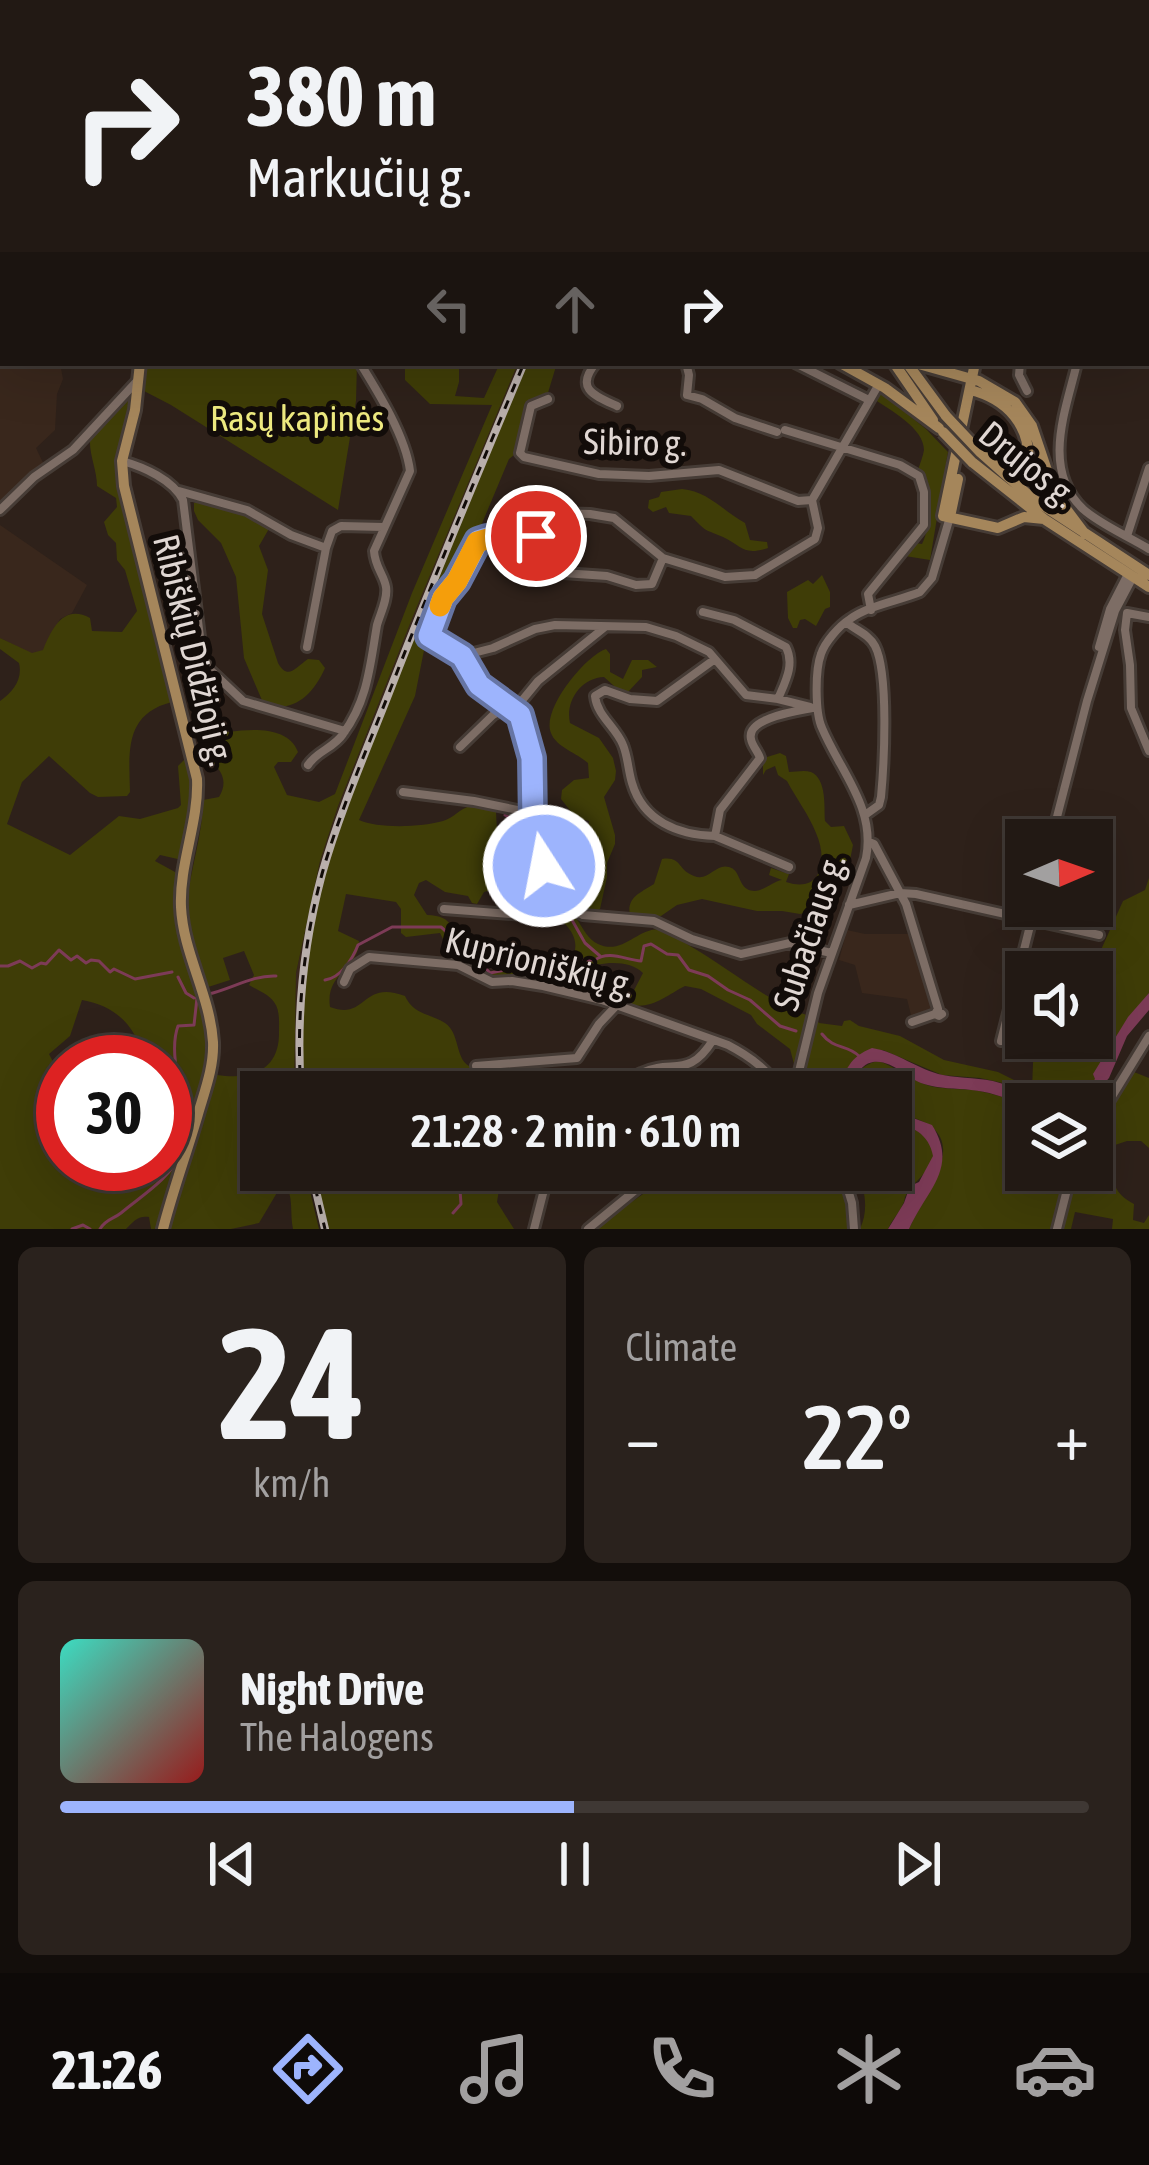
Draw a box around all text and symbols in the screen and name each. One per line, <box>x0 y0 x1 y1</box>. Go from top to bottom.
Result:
icon: right <box>48 48 204 204</box>
text: 380 m <box>246 48 436 144</box>
text: Markučių g. <box>246 147 472 208</box>
icon: left <box>416 276 482 342</box>
icon: ahead <box>542 276 608 342</box>
icon: right <box>668 276 734 342</box>
park label: Rasų kapinės <box>210 397 384 439</box>
street label: Drujos g. <box>971 412 1085 516</box>
street label: Sibiro g. <box>583 420 687 464</box>
pin <box>485 485 587 587</box>
icon: arrive <box>503 503 569 569</box>
street label: Ribiškių Didžioji g. <box>145 530 243 770</box>
position arrow <box>481 803 607 929</box>
north arrow <box>1005 819 1113 927</box>
map controls <box>1005 819 1113 1191</box>
street label: Subačiaus g. <box>764 849 854 1015</box>
street label: Kuprioniškių g. <box>441 918 639 1006</box>
button: sound <box>1005 951 1113 1059</box>
speed limit sign: 30 <box>36 1035 192 1191</box>
button: layers <box>1005 1083 1113 1191</box>
text: 21:28 · 2 min · 610 m <box>411 1105 741 1157</box>
text: 24 <box>218 1293 365 1472</box>
text: Climate <box>626 1325 737 1369</box>
text: 22° <box>803 1385 912 1488</box>
text: − <box>626 1398 660 1474</box>
text: + <box>1055 1398 1089 1474</box>
text: km/h <box>253 1461 330 1505</box>
text: Night Drive <box>240 1663 425 1715</box>
text: The Halogens <box>240 1715 434 1759</box>
icon: previous <box>199 1831 265 1897</box>
icon: pause <box>542 1831 608 1897</box>
icon: next <box>885 1831 951 1897</box>
icon: directions <box>266 2027 350 2111</box>
icon: music <box>453 2027 537 2111</box>
icon: phone <box>640 2027 724 2111</box>
icon: climate <box>827 2027 911 2111</box>
icon: car <box>1013 2027 1097 2111</box>
text: 21:26 <box>51 2039 163 2100</box>

